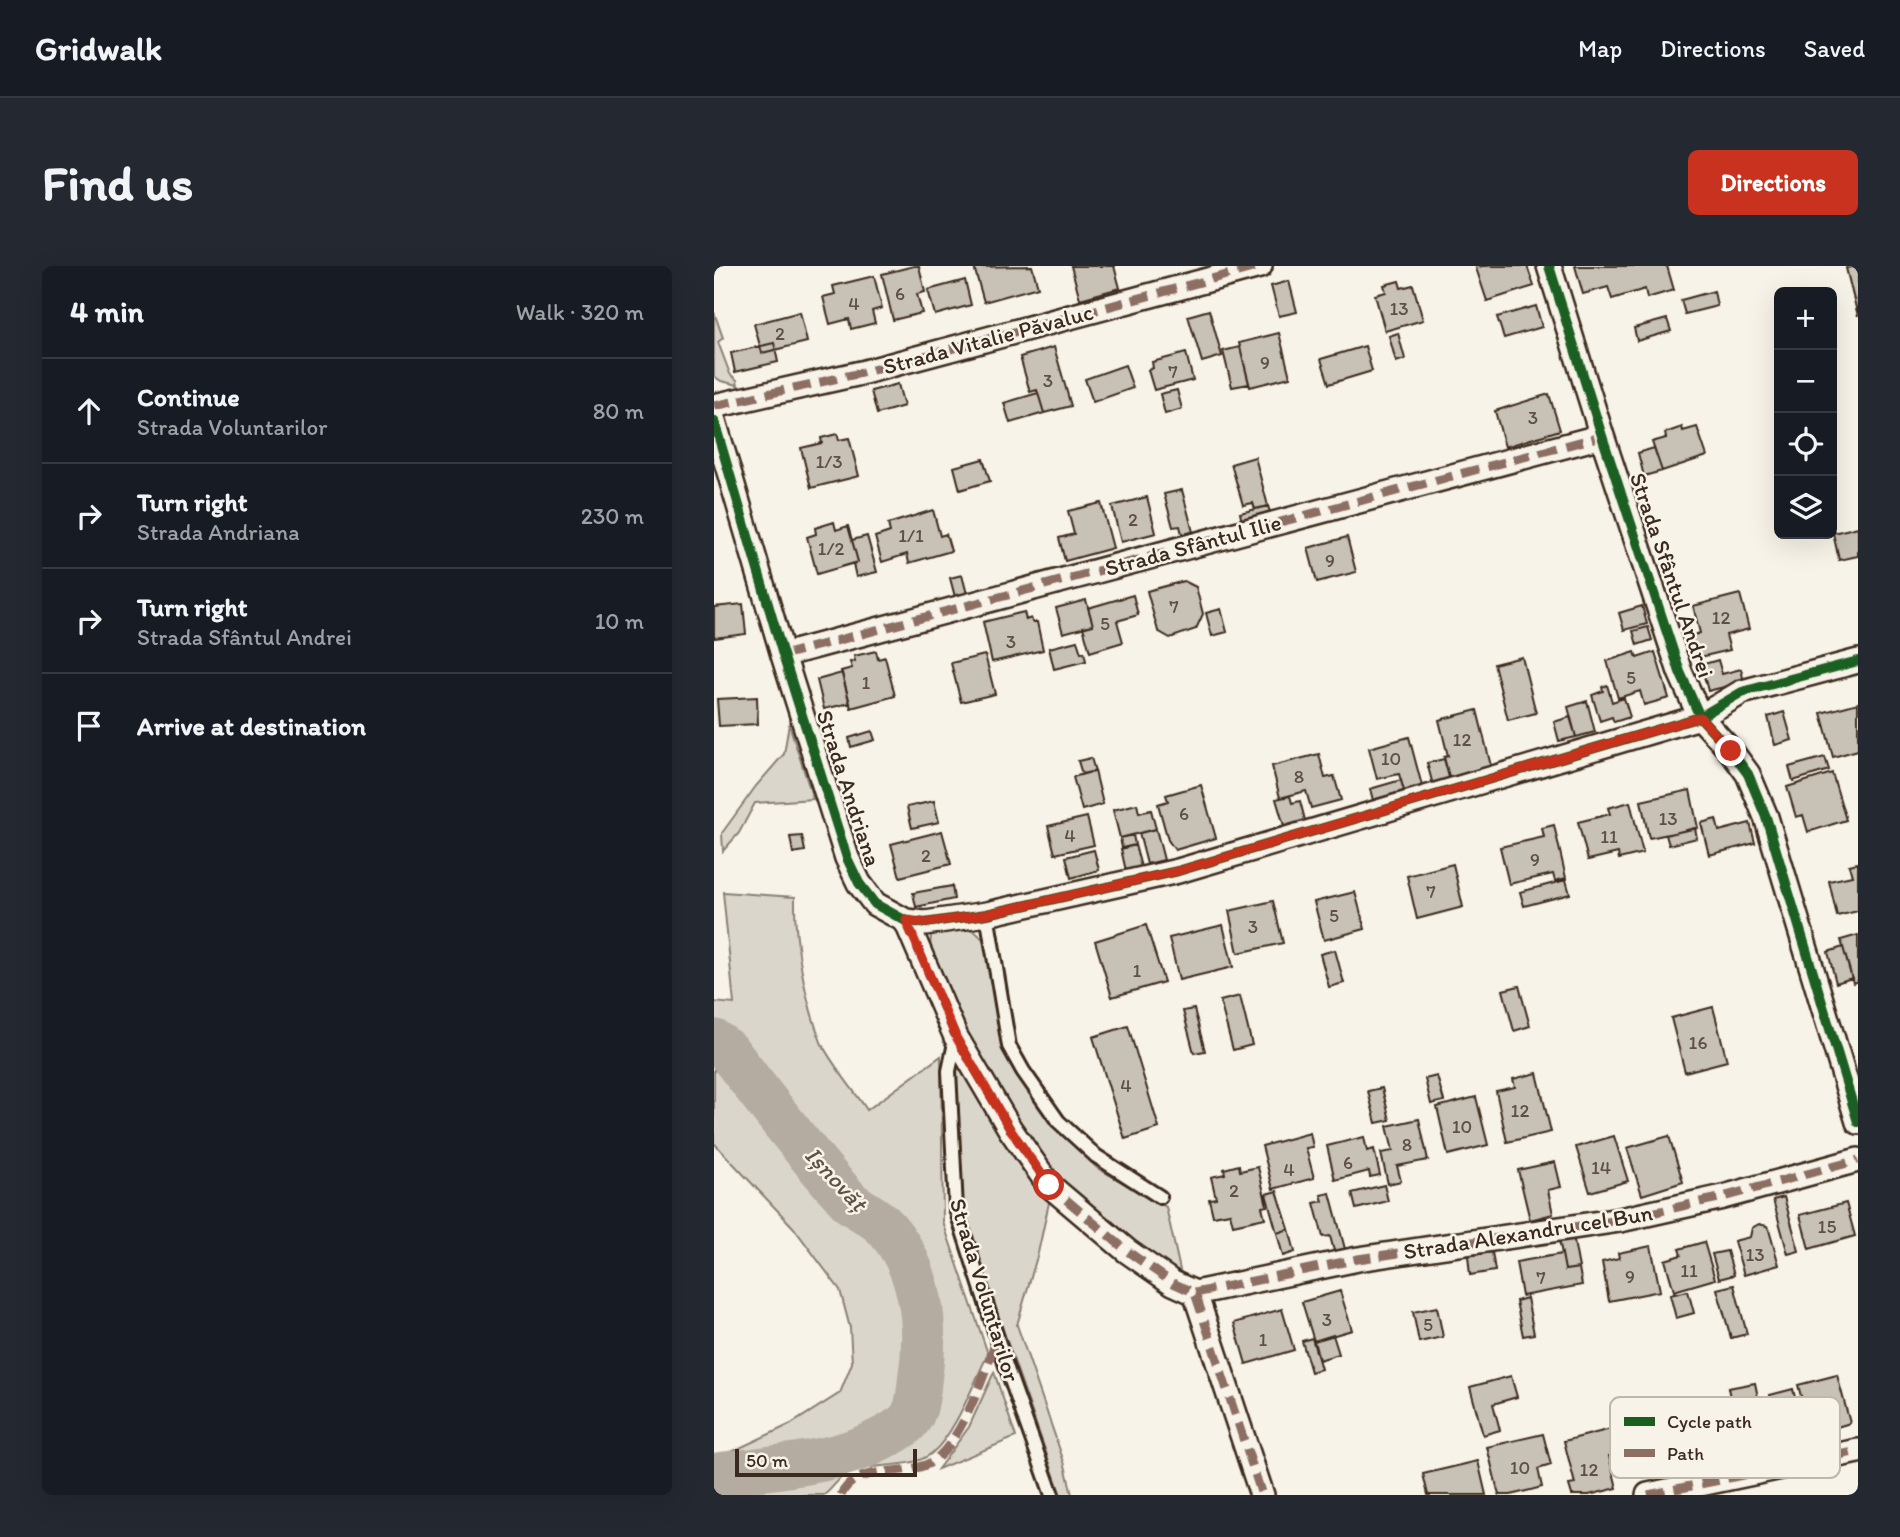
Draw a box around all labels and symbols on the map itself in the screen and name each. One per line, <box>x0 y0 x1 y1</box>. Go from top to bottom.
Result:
house number: 6 <box>895 282 905 305</box>
house number: 4 <box>848 292 860 315</box>
street label: Strada Vitalie Păvaluc <box>880 297 1096 381</box>
house number: 13 <box>1389 297 1409 320</box>
house number: 2 <box>775 322 785 345</box>
house number: 9 <box>1260 351 1270 374</box>
house number: 7 <box>1168 360 1178 383</box>
house number: 3 <box>1043 369 1053 392</box>
house number: 3 <box>1528 406 1538 429</box>
house number: 1/3 <box>815 450 843 473</box>
street label: Strada Sfântul Andrei <box>1624 469 1720 681</box>
street label: Strada Sfântul Ilie <box>1102 508 1284 582</box>
house number: 2 <box>1128 508 1138 531</box>
house number: 1/1 <box>898 524 924 547</box>
house number: 1/2 <box>818 537 844 560</box>
house number: 9 <box>1325 549 1335 572</box>
house number: 7 <box>1169 595 1179 618</box>
house number: 12 <box>1712 606 1730 629</box>
house number: 5 <box>1100 612 1110 635</box>
house number: 3 <box>1006 630 1016 653</box>
house number: 5 <box>1626 666 1636 689</box>
house number: 1 <box>862 671 871 694</box>
street label: Strada Andriana <box>811 706 887 870</box>
house number: 12 <box>1453 728 1471 751</box>
route end <box>1715 735 1746 766</box>
house number: 10 <box>1381 747 1401 770</box>
house number: 8 <box>1294 765 1304 788</box>
house number: 6 <box>1179 802 1189 825</box>
house number: 13 <box>1658 807 1678 830</box>
house number: 4 <box>1064 824 1076 847</box>
house number: 11 <box>1600 825 1618 848</box>
house number: 2 <box>921 844 931 867</box>
house number: 9 <box>1530 848 1540 871</box>
house number: 7 <box>1426 880 1436 903</box>
house number: 5 <box>1329 904 1339 927</box>
house number: 3 <box>1248 915 1258 938</box>
house number: 1 <box>1133 959 1142 982</box>
house number: 16 <box>1689 1031 1707 1054</box>
house number: 4 <box>1120 1074 1132 1097</box>
house number: 12 <box>1511 1099 1529 1122</box>
house number: 10 <box>1452 1115 1472 1138</box>
house number: 8 <box>1402 1133 1412 1156</box>
water label: Ișnovăț <box>799 1140 875 1218</box>
house number: 6 <box>1343 1151 1353 1174</box>
house number: 14 <box>1591 1156 1611 1179</box>
house number: 4 <box>1283 1158 1295 1181</box>
route start <box>1033 1169 1064 1200</box>
house number: 2 <box>1229 1179 1239 1202</box>
street label: Strada Voluntarilor <box>944 1195 1026 1385</box>
street label: Strada Alexandru cel Bun <box>1401 1198 1655 1266</box>
house number: 15 <box>1818 1215 1836 1238</box>
house number: 13 <box>1745 1243 1765 1266</box>
house number: 11 <box>1680 1259 1698 1282</box>
house number: 9 <box>1625 1265 1635 1288</box>
house number: 7 <box>1536 1266 1546 1289</box>
house number: 3 <box>1322 1308 1332 1331</box>
house number: 5 <box>1423 1313 1433 1336</box>
house number: 1 <box>1259 1328 1268 1351</box>
legend <box>1610 1397 1840 1478</box>
text: Cycle path <box>1667 1410 1752 1433</box>
text: Path <box>1667 1442 1704 1465</box>
scale bar <box>735 1446 917 1478</box>
house number: 10 <box>1510 1456 1530 1479</box>
house number: 12 <box>1580 1458 1598 1481</box>

